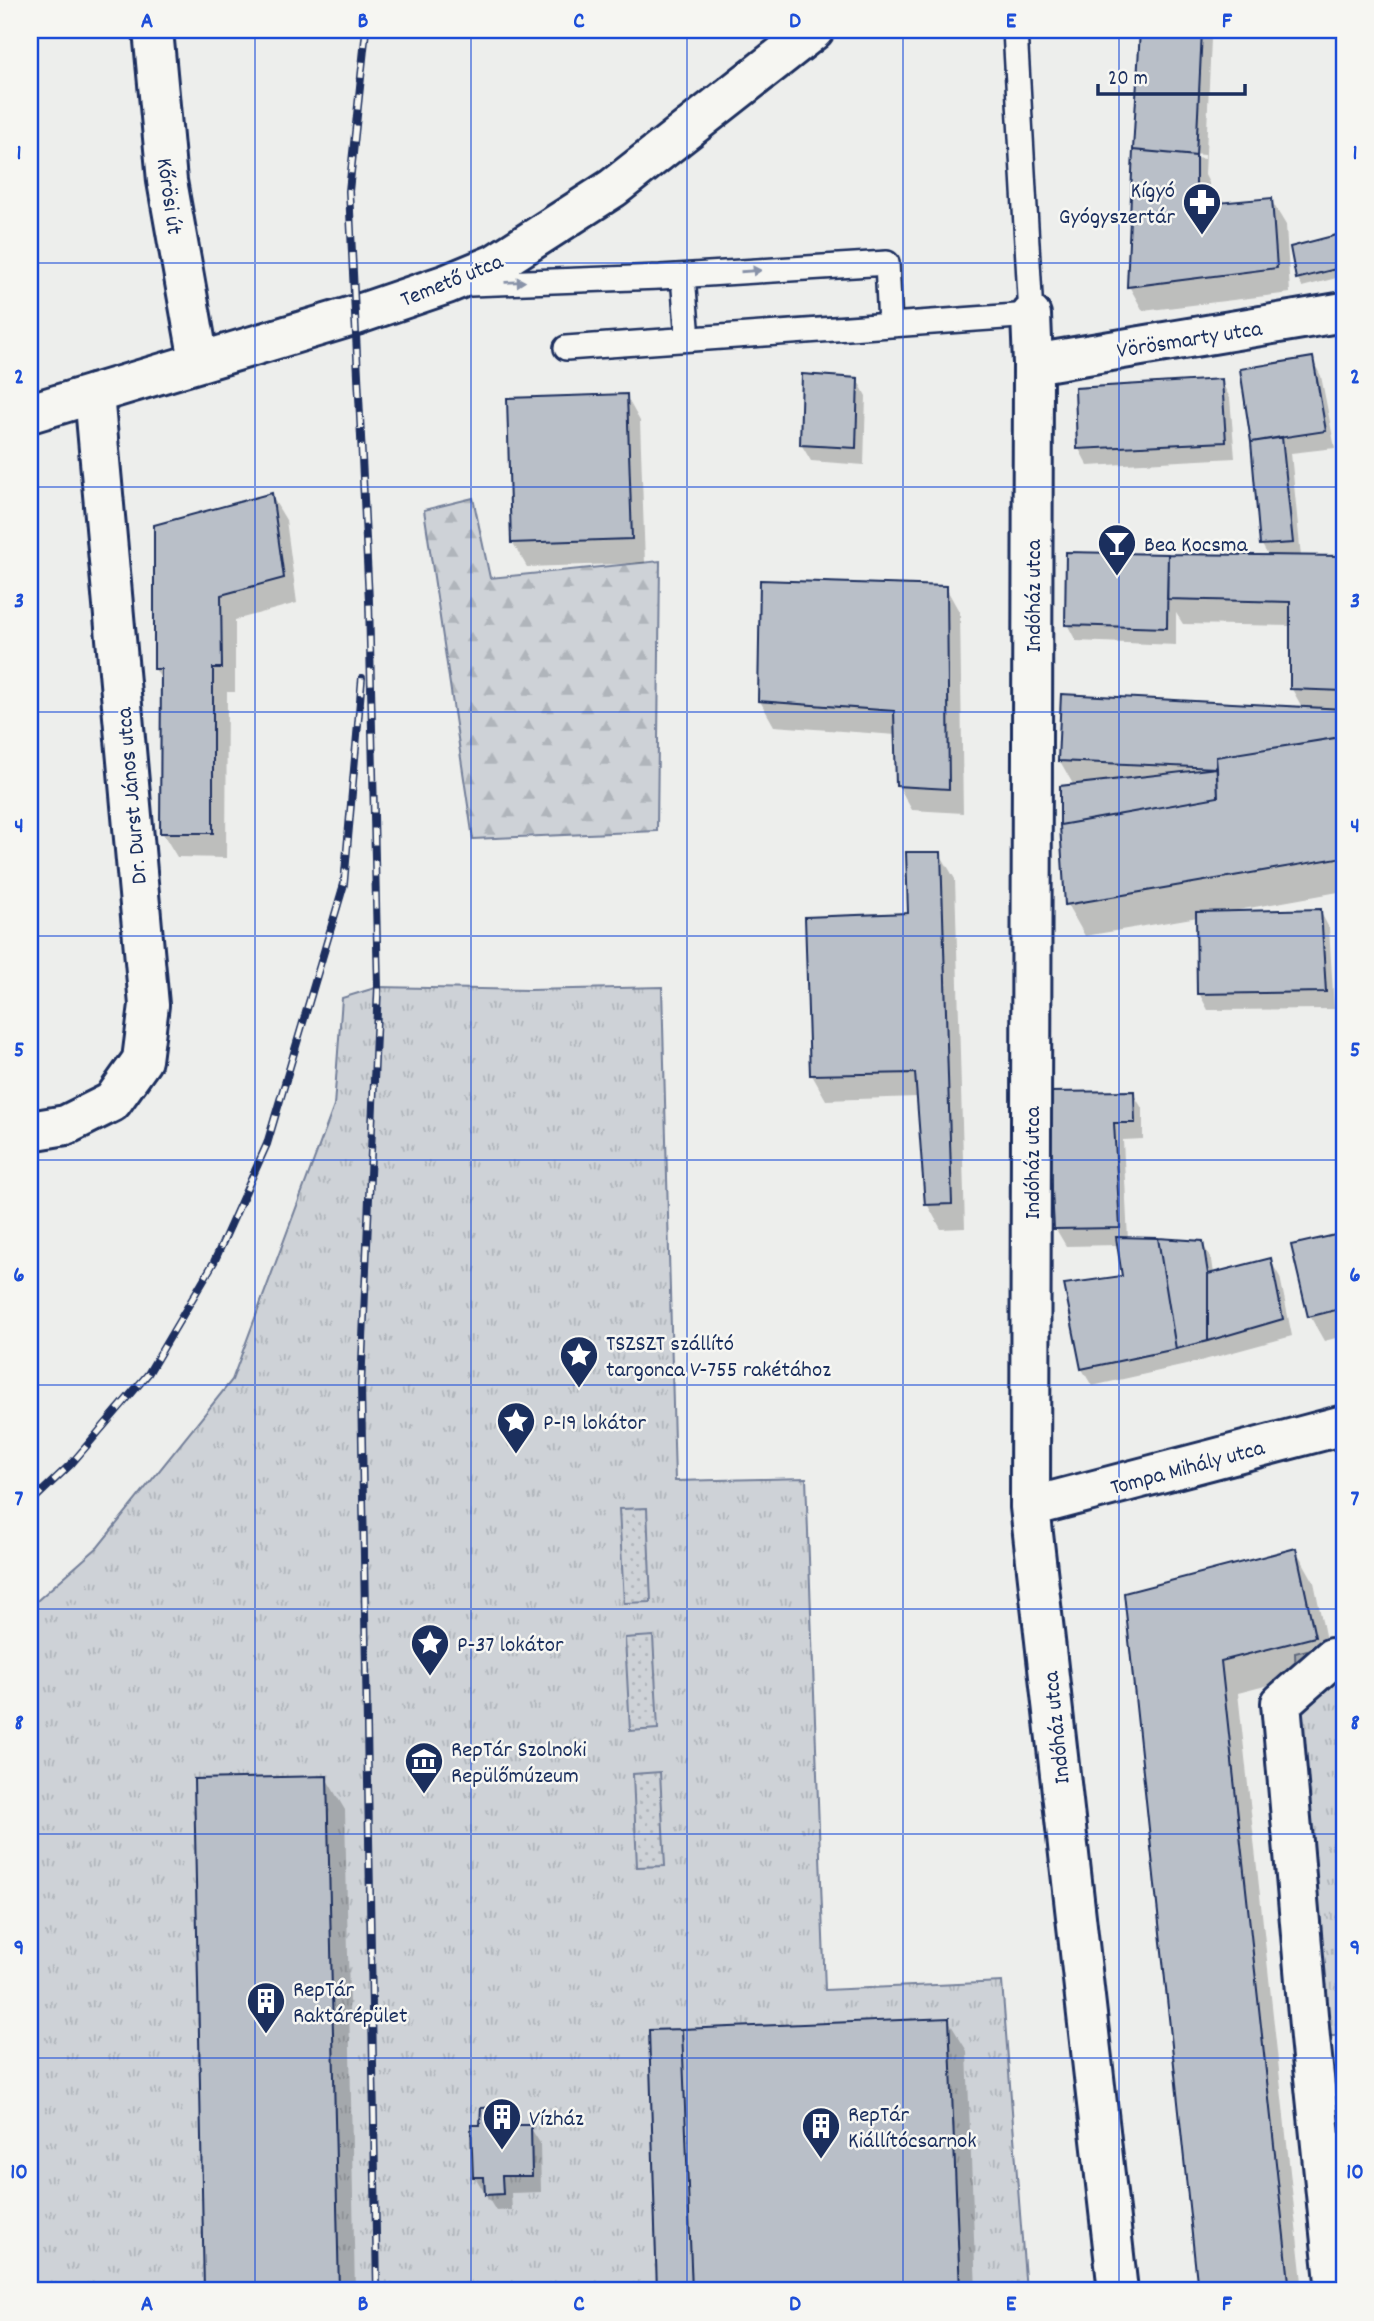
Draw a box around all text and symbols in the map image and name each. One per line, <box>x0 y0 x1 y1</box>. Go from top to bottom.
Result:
text: A <box>141 6 153 39</box>
text: B <box>358 6 369 39</box>
text: C <box>573 6 585 39</box>
text: D <box>789 6 801 39</box>
text: E <box>1006 6 1017 39</box>
text: F <box>1222 6 1233 39</box>
scale bar <box>1098 52 1244 96</box>
text: 20 m <box>1108 65 1148 95</box>
text: 1 <box>16 138 22 171</box>
text: 1 <box>1352 138 1358 171</box>
street label: Kőrösi út <box>146 156 189 237</box>
place label: Kígyó Gyógyszertár <box>1059 176 1175 235</box>
pharmacy icon: Kígyó Gyógyszertár <box>1181 181 1223 236</box>
street label: Temető utca <box>396 246 510 318</box>
one-way arrow <box>740 266 762 277</box>
one-way arrow <box>504 276 526 288</box>
street label: Vörösmarty utca <box>1115 314 1266 369</box>
text: 2 <box>14 362 24 395</box>
text: 2 <box>1350 362 1360 395</box>
bar icon: Bea Kocsma <box>1096 522 1138 577</box>
place label: Bea Kocsma <box>1144 530 1249 563</box>
street label: Indóház utca <box>1019 538 1052 653</box>
text: 3 <box>14 586 24 619</box>
text: 3 <box>1350 586 1360 619</box>
street label: Dr. Durst János utca <box>109 705 158 885</box>
text: 4 <box>14 811 24 844</box>
text: 4 <box>1350 811 1360 844</box>
text: 5 <box>14 1035 24 1068</box>
text: 5 <box>1350 1035 1360 1068</box>
street label: Indóház utca <box>1018 1105 1051 1220</box>
text: 6 <box>13 1260 25 1293</box>
text: 6 <box>1349 1260 1361 1293</box>
place label: TSZSZT szállító targonca V-755 rakétához <box>606 1329 831 1388</box>
place icon: TSZSZT szállító targonca V-755 rakétához <box>558 1334 600 1389</box>
place icon: P-19 lokátor <box>495 1400 537 1455</box>
place label: P-19 lokátor <box>543 1408 646 1441</box>
street label: Tompa Mihály utca <box>1107 1433 1270 1506</box>
text: 7 <box>15 1484 24 1517</box>
text: 7 <box>1351 1484 1360 1517</box>
place icon: P-37 lokátor <box>409 1622 451 1677</box>
place label: P-37 lokátor <box>457 1630 564 1663</box>
street label: Indóház utca <box>1036 1668 1081 1786</box>
text: 8 <box>14 1708 24 1741</box>
text: 8 <box>1350 1708 1360 1741</box>
place label: RepTár Szolnoki Repülőmúzeum <box>451 1735 587 1794</box>
museum icon: RepTár Szolnoki Repülőmúzeum <box>403 1740 445 1795</box>
text: 9 <box>14 1933 24 1966</box>
text: 9 <box>1350 1933 1360 1966</box>
place label: RepTár Raktárépület <box>293 1975 407 2034</box>
building icon: RepTár Raktárépület <box>245 1980 287 2035</box>
building icon: Vízház <box>481 2096 523 2151</box>
place label: RepTár Kiállítócsarnok <box>848 2100 977 2159</box>
place label: Vízház <box>529 2104 584 2137</box>
building icon: RepTár Kiállítócsarnok <box>800 2105 842 2160</box>
text: 10 <box>10 2157 28 2190</box>
text: 10 <box>1346 2157 1364 2190</box>
text: A <box>141 2289 153 2321</box>
text: B <box>358 2289 369 2321</box>
text: C <box>573 2289 585 2321</box>
text: D <box>789 2289 801 2321</box>
text: E <box>1006 2289 1017 2321</box>
text: F <box>1222 2289 1233 2321</box>

